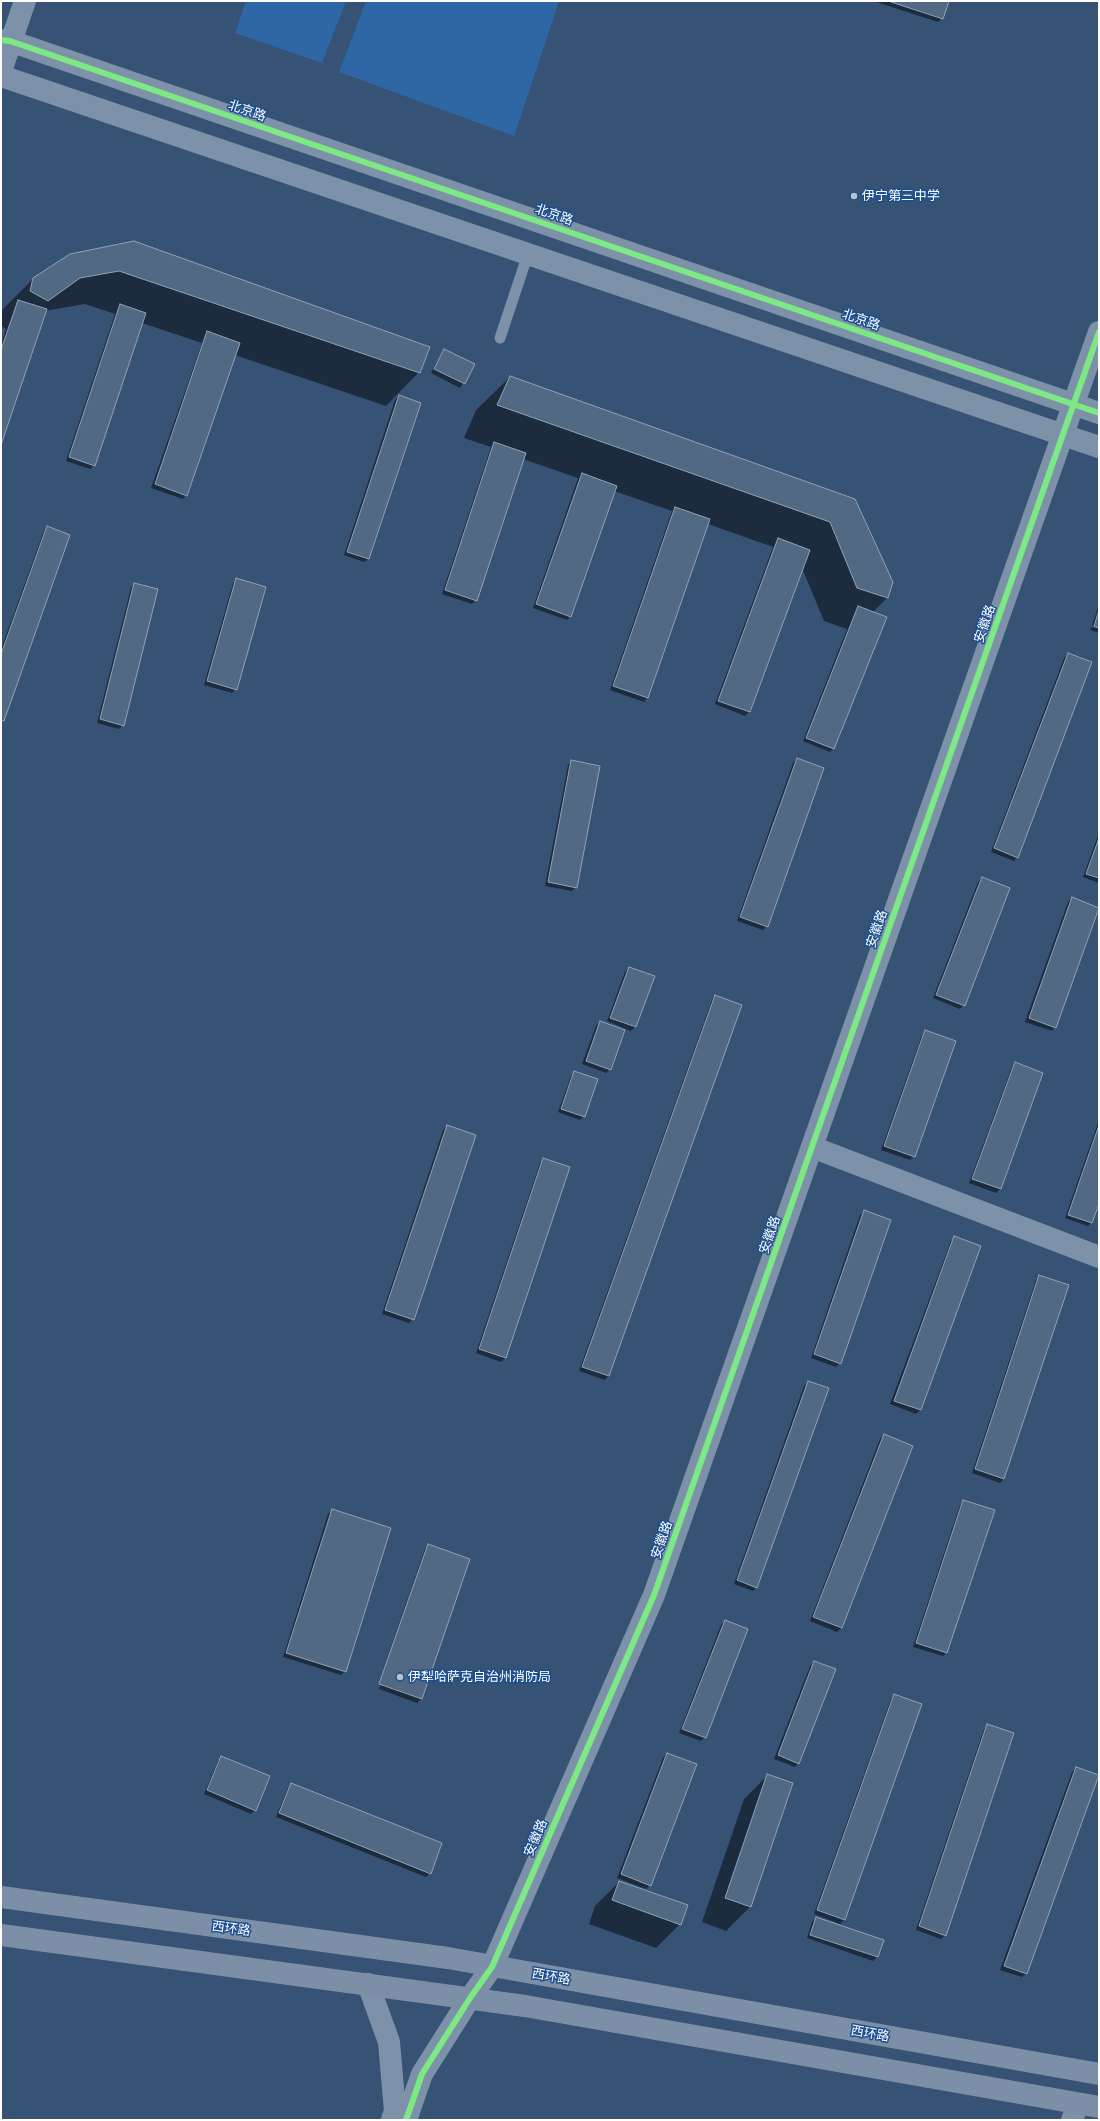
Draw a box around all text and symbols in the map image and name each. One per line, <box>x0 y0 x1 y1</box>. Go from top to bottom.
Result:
street label: 北京路 <box>226 97 268 125</box>
place label: 伊宁第三中学 <box>862 188 940 204</box>
marker: 伊宁第三中学 <box>849 191 859 201</box>
street label: 北京路 <box>533 201 575 229</box>
street label: 北京路 <box>840 306 882 334</box>
street label: 安徽路 <box>971 603 999 645</box>
street label: 安徽路 <box>863 908 891 950</box>
street label: 安徽路 <box>756 1214 784 1256</box>
street label: 安徽路 <box>648 1519 676 1561</box>
place label: 伊犁哈萨克自治州消防局 <box>408 1669 551 1685</box>
marker: 伊犁哈萨克自治州消防局 <box>395 1672 405 1682</box>
street label: 安徽路 <box>521 1817 551 1859</box>
street label: 西环路 <box>211 1919 251 1939</box>
street label: 西环路 <box>530 1966 572 1988</box>
street label: 西环路 <box>849 2023 891 2045</box>

